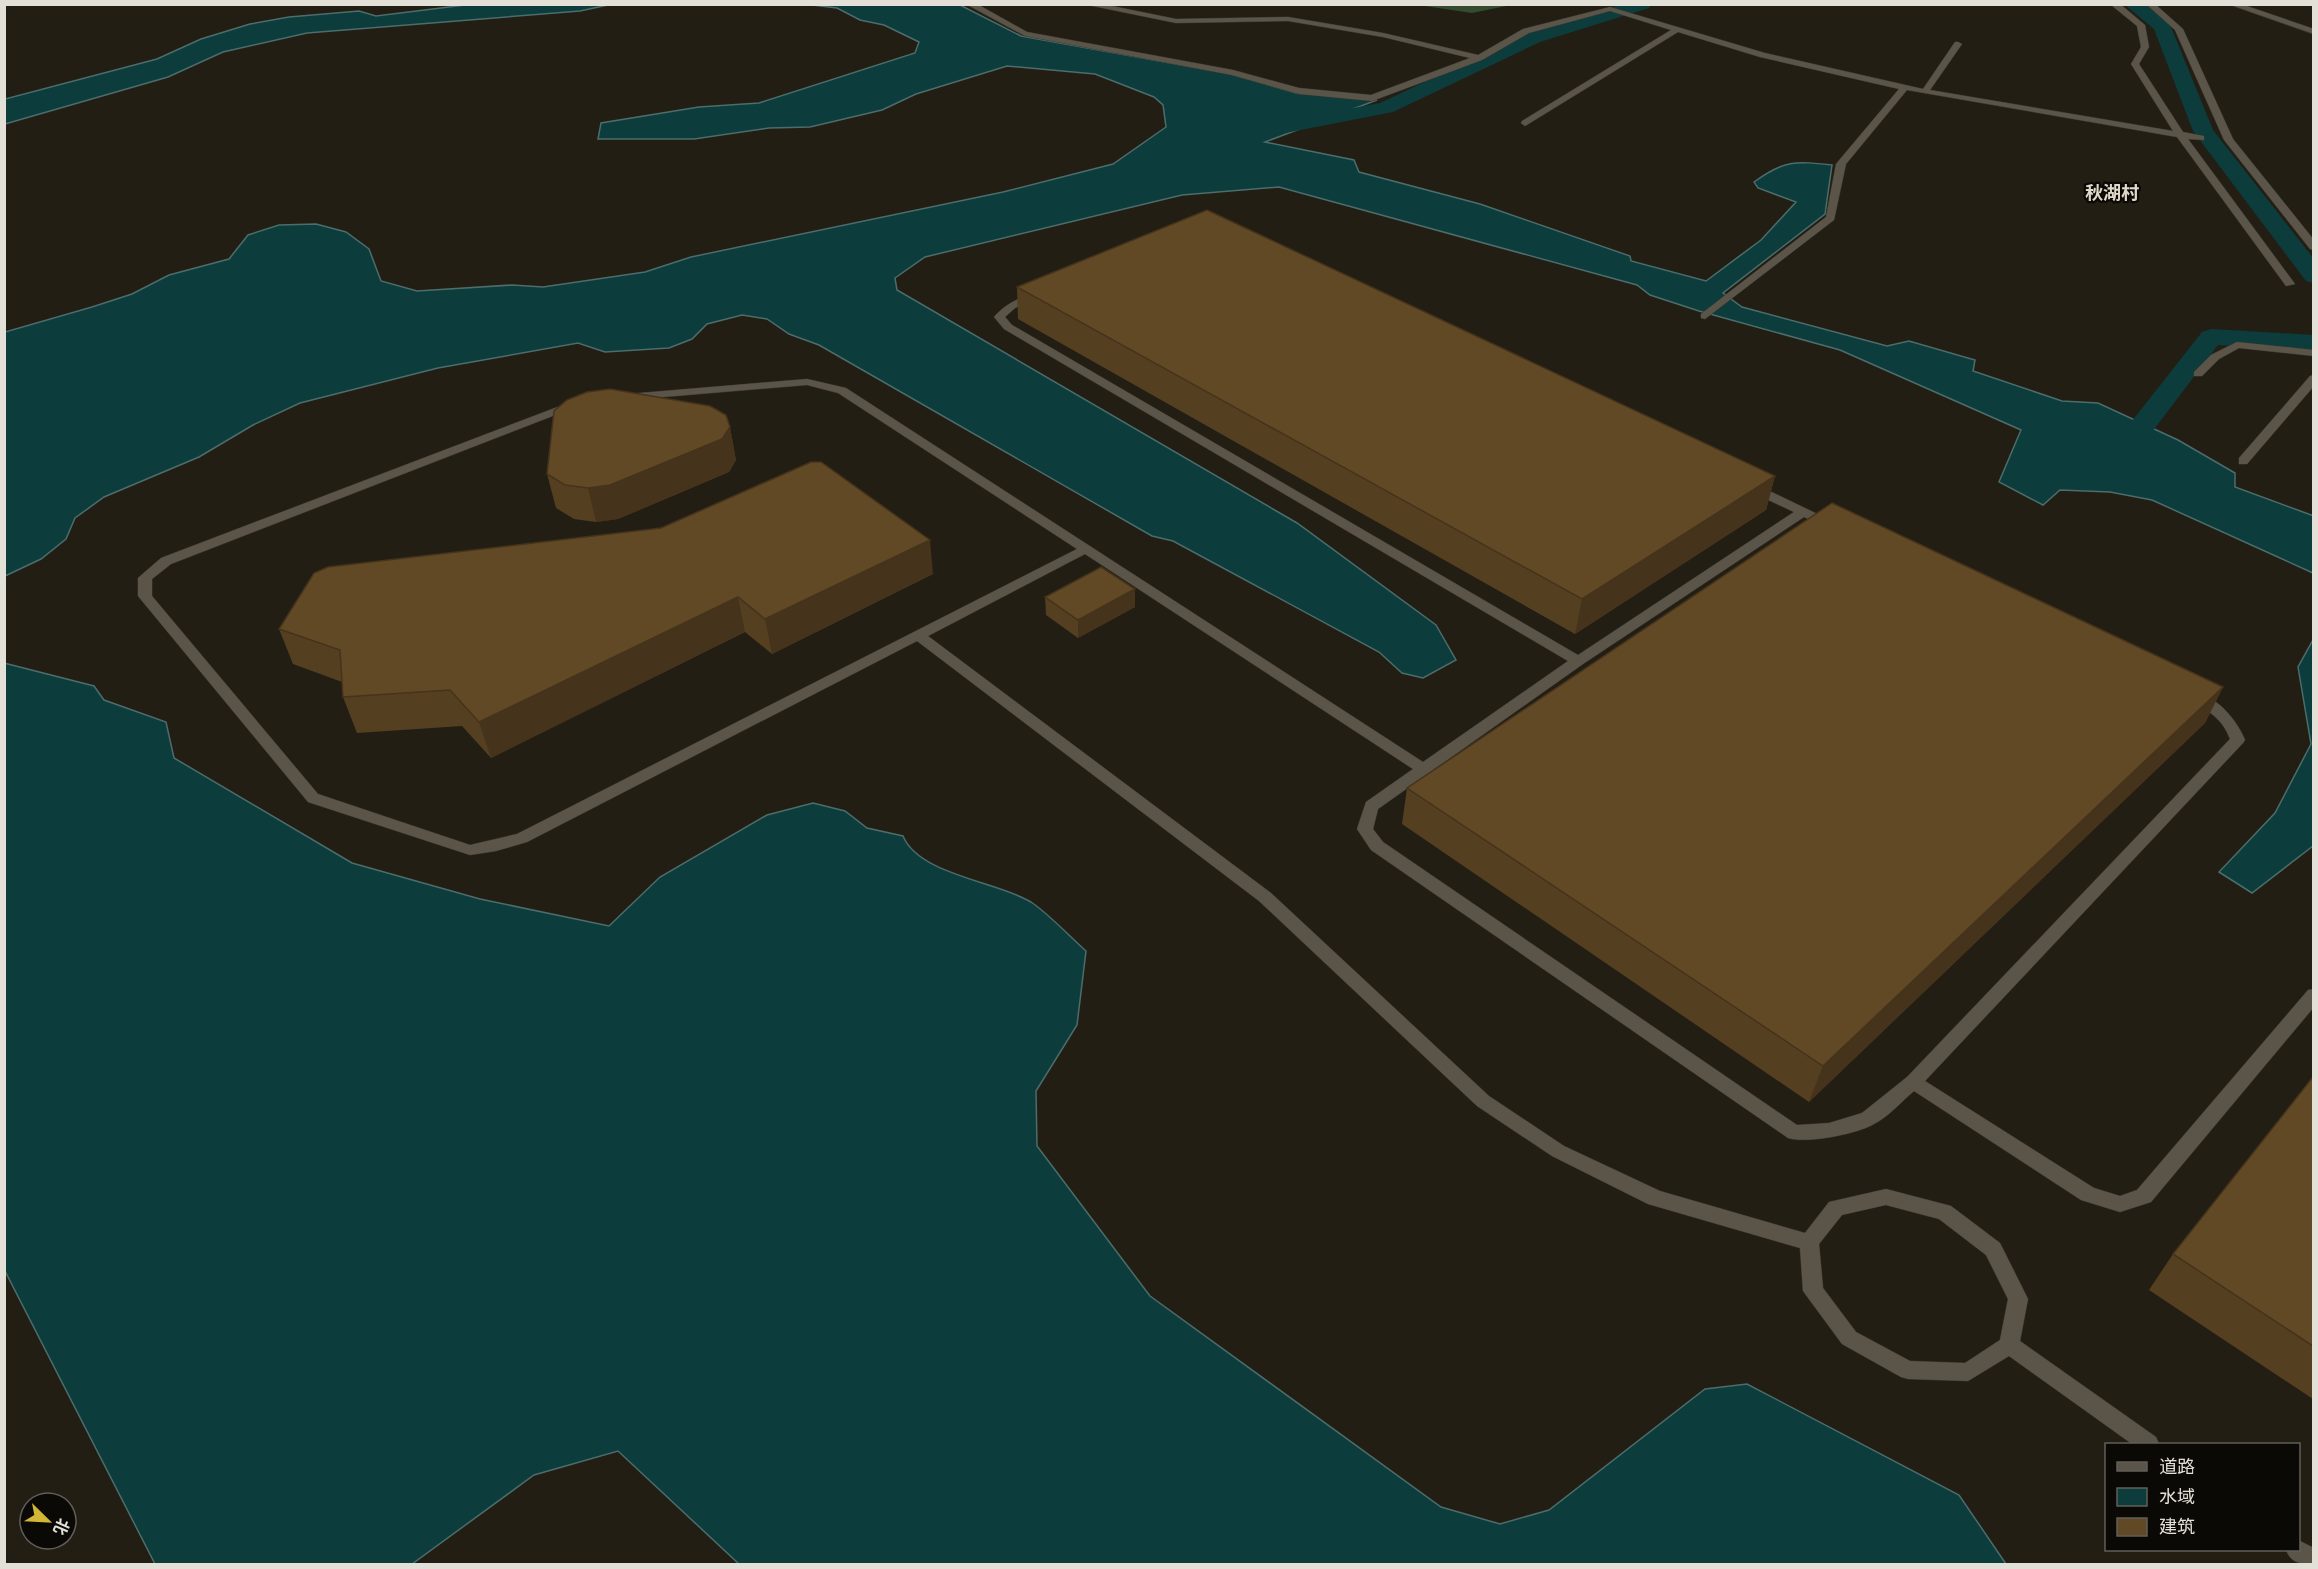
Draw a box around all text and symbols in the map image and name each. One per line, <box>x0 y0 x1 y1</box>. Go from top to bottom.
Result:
district label: 秋湖村 <box>2085 183 2139 203</box>
legend <box>2105 1443 2300 1551</box>
text: 道路 <box>2159 1457 2195 1477</box>
text: 水域 <box>2159 1487 2195 1507</box>
north arrow <box>18 1491 78 1551</box>
text: 北 <box>50 1516 72 1538</box>
text: 建筑 <box>2159 1517 2195 1537</box>

